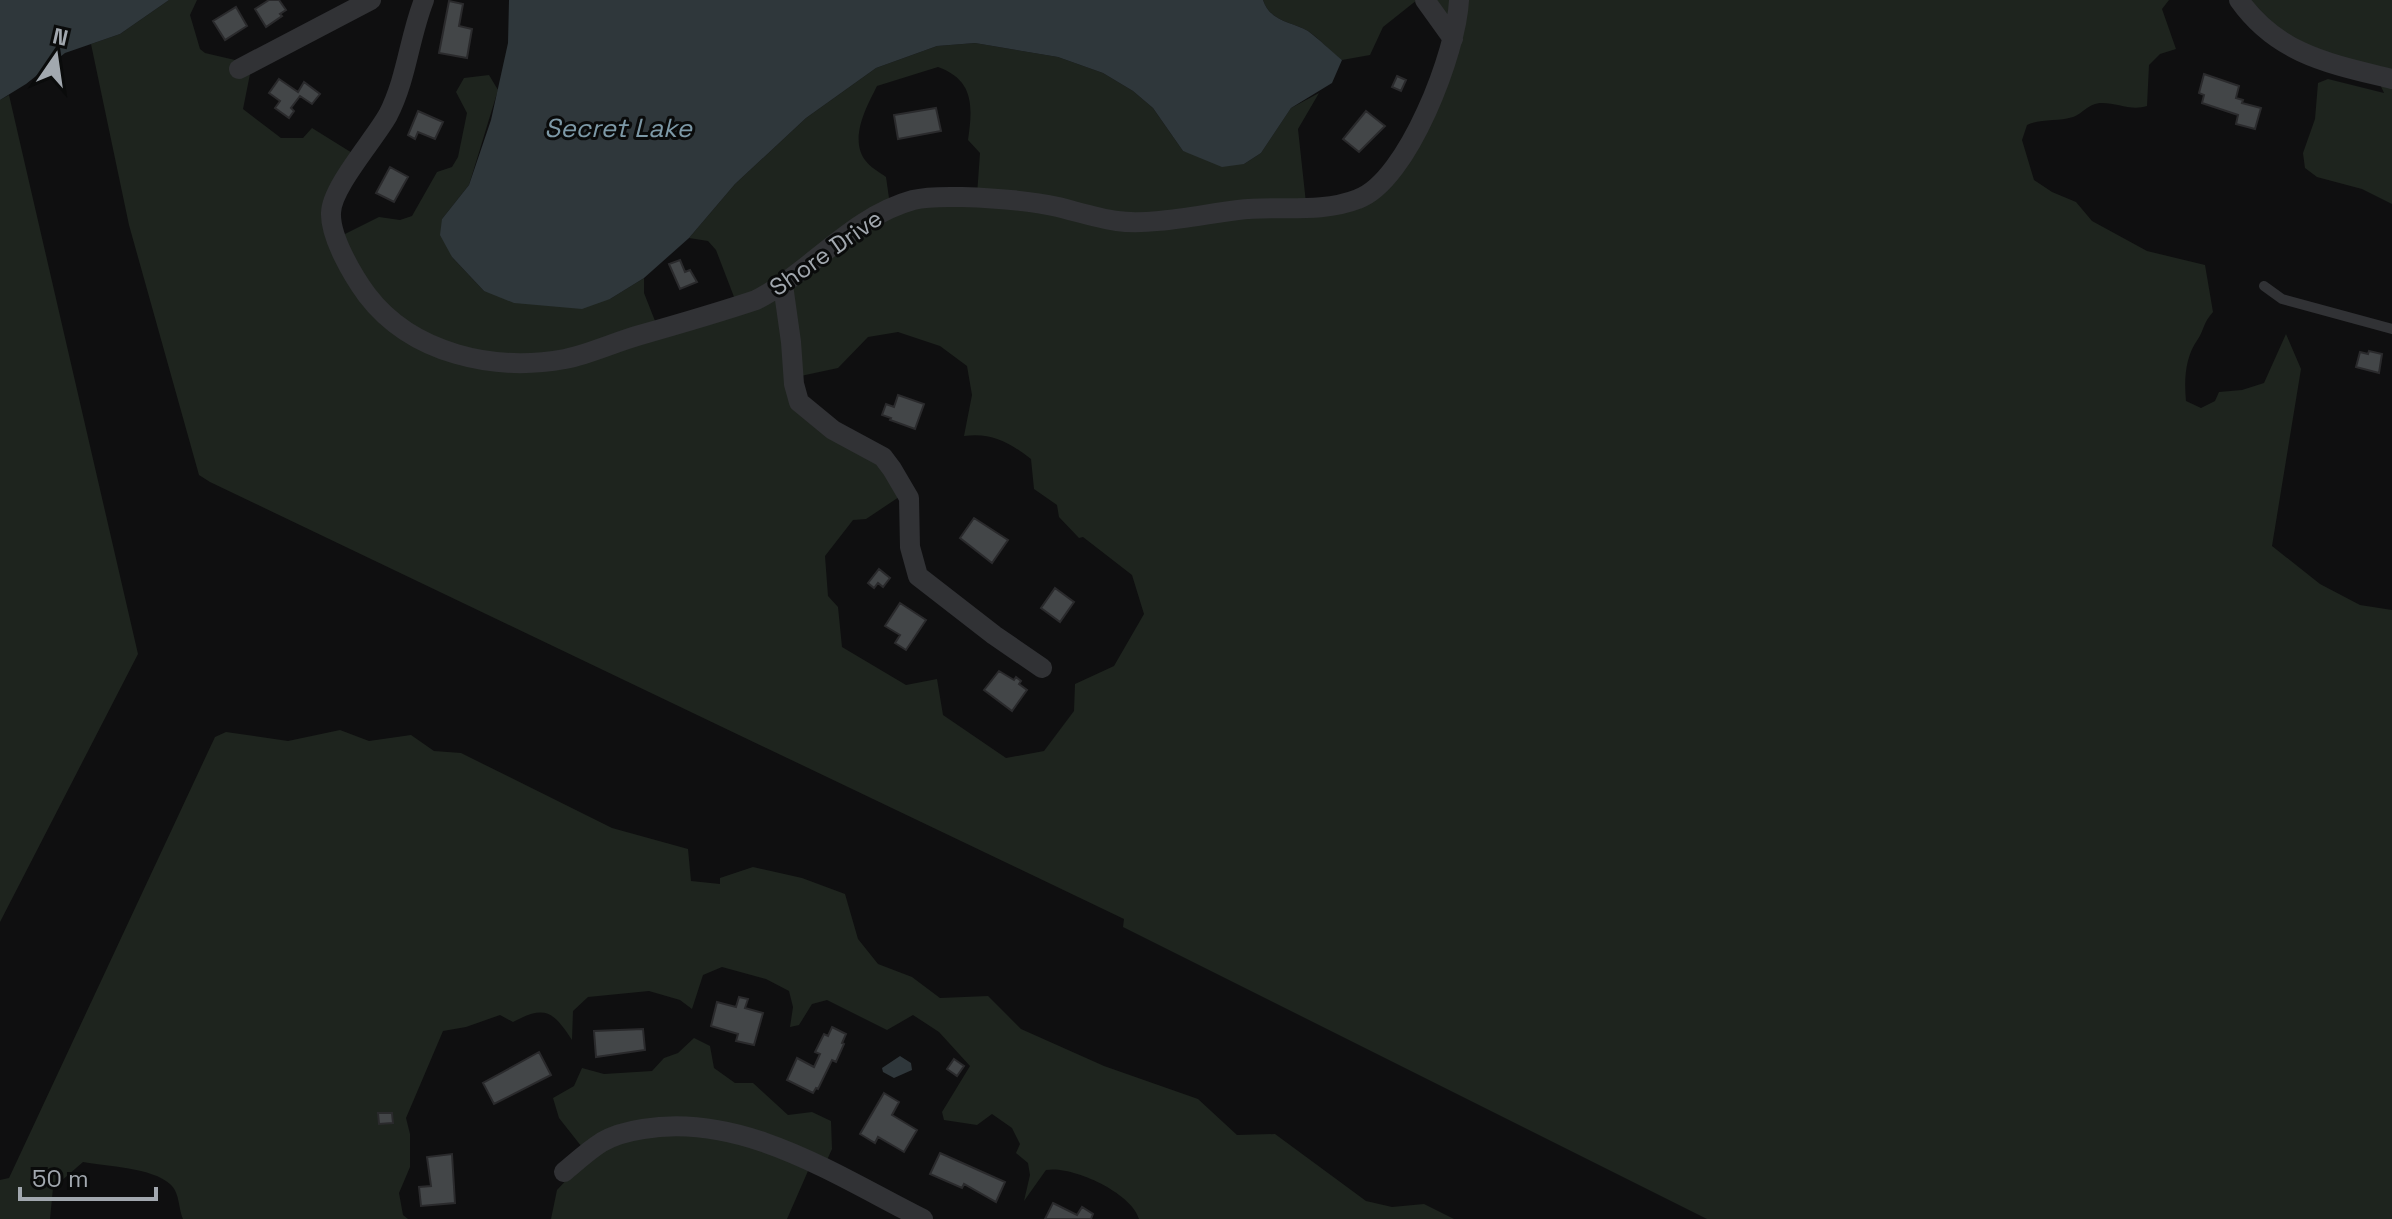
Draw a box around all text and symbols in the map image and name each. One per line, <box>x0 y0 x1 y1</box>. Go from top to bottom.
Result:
north arrow <box>16 16 96 96</box>
text: N <box>50 21 71 52</box>
water label: Secret Lake <box>544 111 693 145</box>
street label: Shore Drive <box>763 202 888 303</box>
scale bar <box>20 1151 156 1201</box>
text: 50 m <box>32 1163 89 1194</box>

